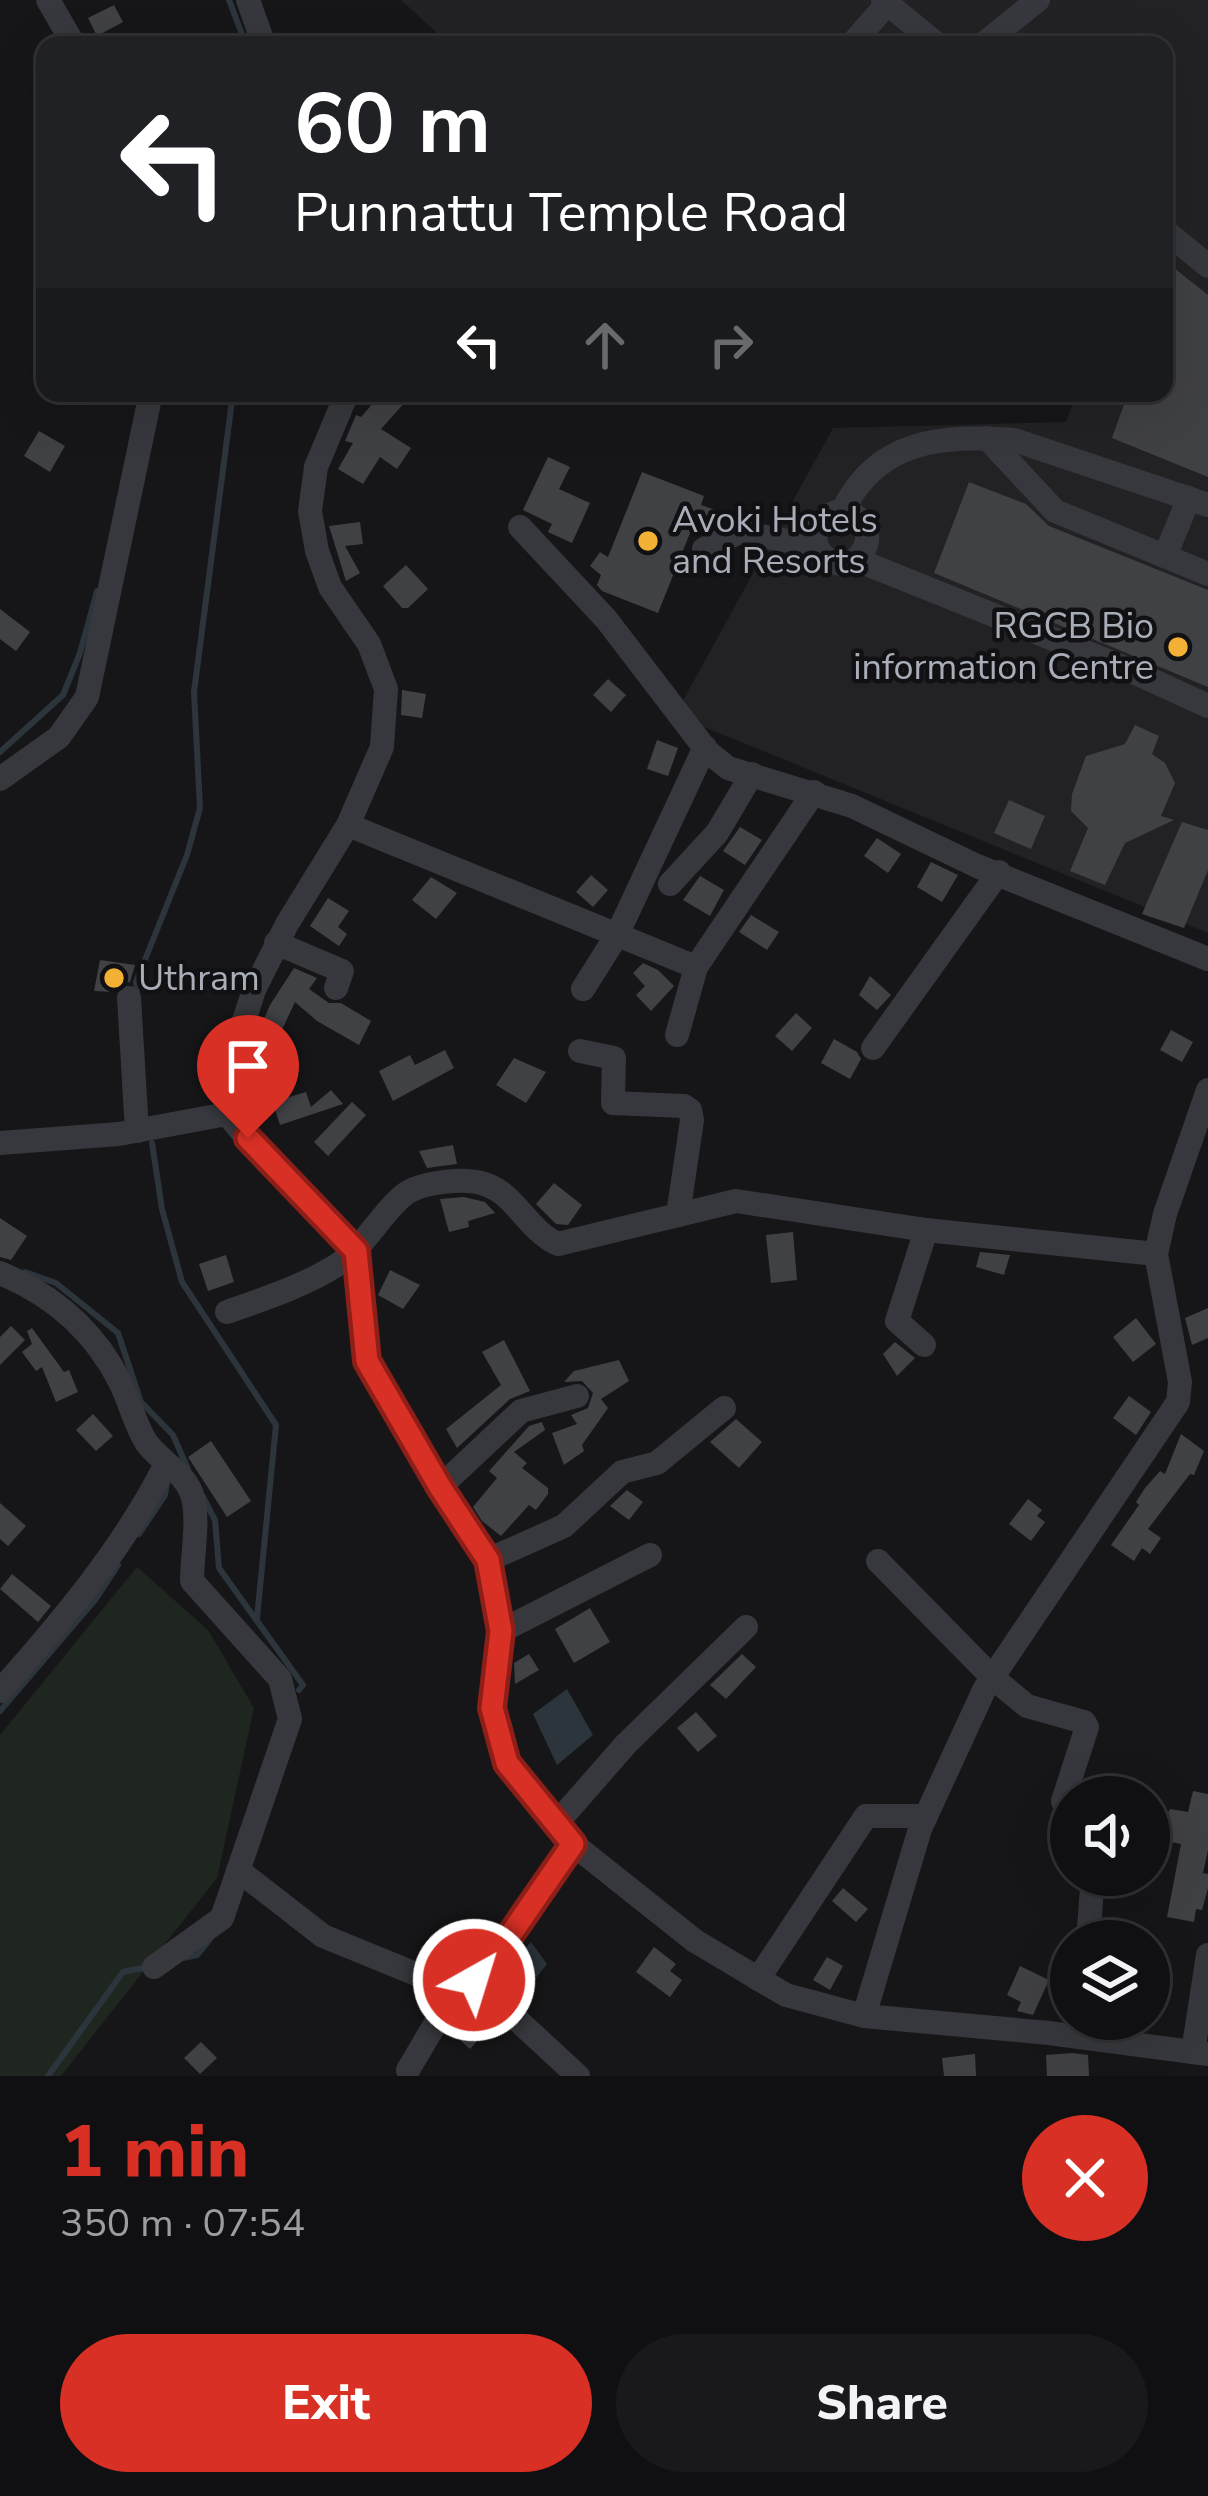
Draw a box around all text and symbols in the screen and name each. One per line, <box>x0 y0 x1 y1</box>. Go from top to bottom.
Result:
text: 60 m <box>294 67 491 182</box>
icon: left <box>96 84 252 240</box>
text: Punnattu Temple Road <box>294 176 848 250</box>
icon: left <box>446 312 512 378</box>
icon: ahead <box>572 312 638 378</box>
icon: right <box>698 312 764 378</box>
place label: Avoki Hotels and Resorts <box>672 496 878 586</box>
marker: Avoki Hotels and Resorts <box>635 528 661 554</box>
place label: RGCB Bio information Centre <box>853 602 1154 692</box>
marker: RGCB Bio information Centre <box>1165 634 1191 660</box>
place label: Uthram <box>138 954 260 1003</box>
marker: Uthram <box>101 965 127 991</box>
pin <box>197 1015 299 1138</box>
icon: arrive <box>215 1033 281 1099</box>
map controls <box>1050 1776 1170 2040</box>
button: sound <box>1050 1776 1170 1896</box>
position arrow <box>411 1917 537 2043</box>
button: layers <box>1050 1920 1170 2040</box>
text: 1 min <box>60 2103 249 2201</box>
button: close <box>1022 2115 1148 2241</box>
text: 350 m · 07:54 <box>60 2197 305 2250</box>
button: Exit <box>60 2334 592 2472</box>
button: Share <box>616 2334 1148 2472</box>

